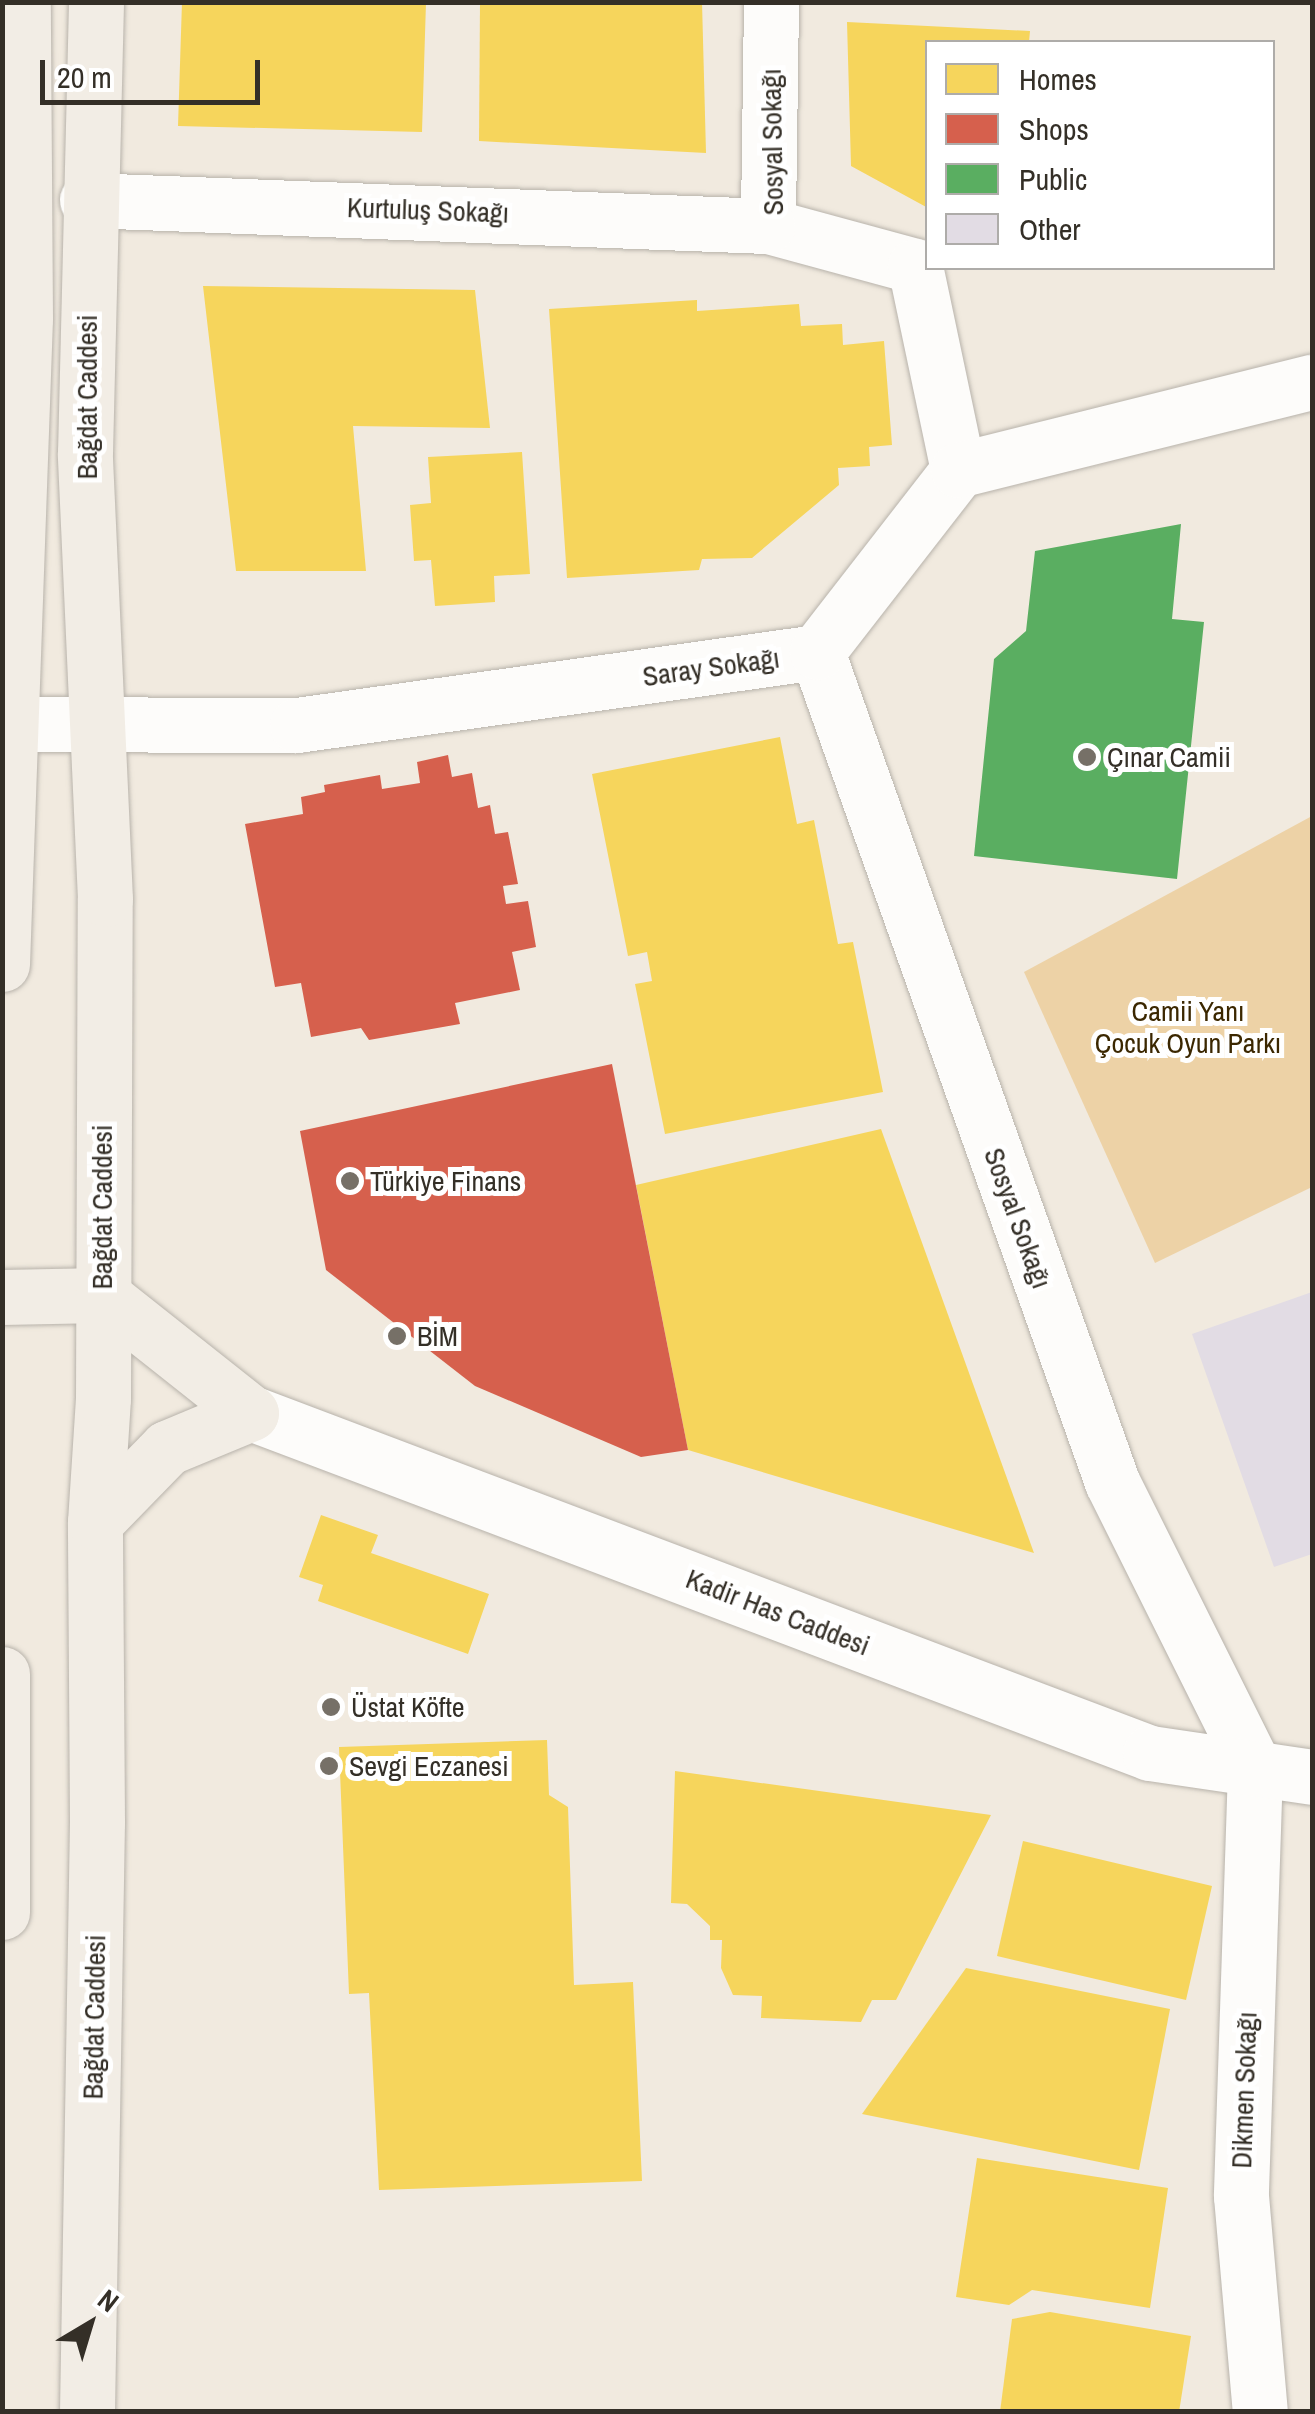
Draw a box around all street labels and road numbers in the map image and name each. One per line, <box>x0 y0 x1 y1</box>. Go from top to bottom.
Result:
street label: Sosyal Sokağı <box>754 68 790 216</box>
street label: Kurtuluş Sokağı <box>346 190 510 230</box>
street label: Bağdat Caddesi <box>70 315 104 479</box>
street label: Saray Sokağı <box>640 641 782 693</box>
street label: Bağdat Caddesi <box>85 1125 119 1289</box>
street label: Sosyal Sokağı <box>977 1143 1059 1293</box>
street label: Kadir Has Caddesi <box>681 1562 875 1662</box>
street label: Bağdat Caddesi <box>76 1934 112 2100</box>
street label: Dikmen Sokağı <box>1224 2011 1264 2169</box>

